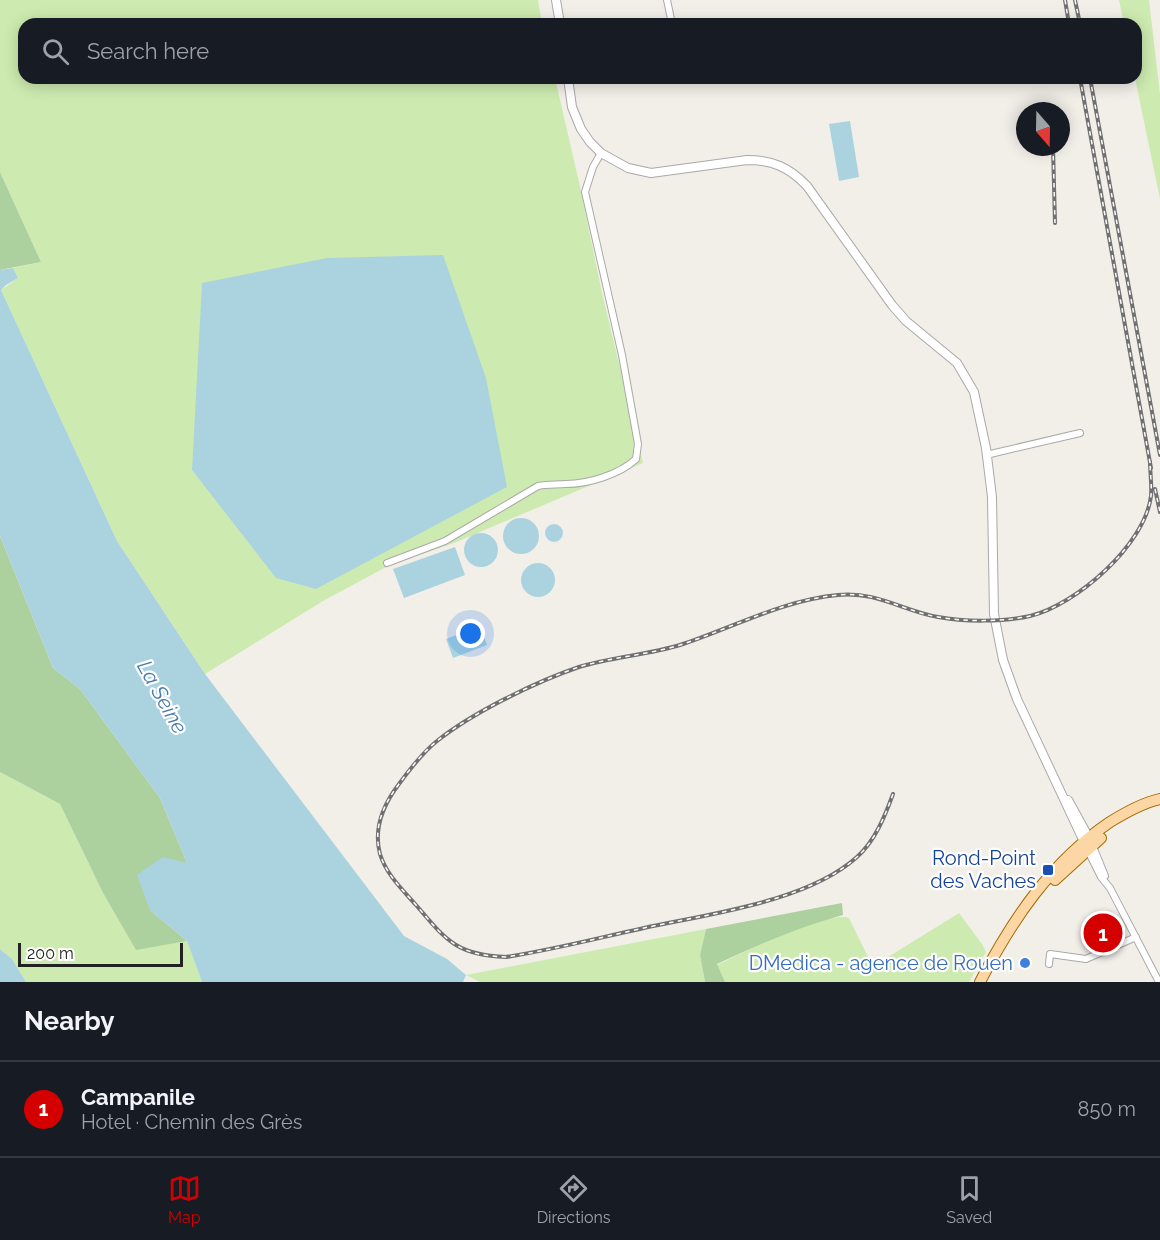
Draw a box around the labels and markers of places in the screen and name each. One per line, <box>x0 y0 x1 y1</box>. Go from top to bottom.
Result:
place label: Rond-Point des Vaches <box>930 846 1036 893</box>
marker: Rond-Point des Vaches <box>1041 863 1055 877</box>
pin: 1 <box>1084 910 1122 956</box>
place label: DMedica - agence de Rouen <box>749 951 1013 975</box>
marker: DMedica - agence de Rouen <box>1018 956 1032 970</box>

